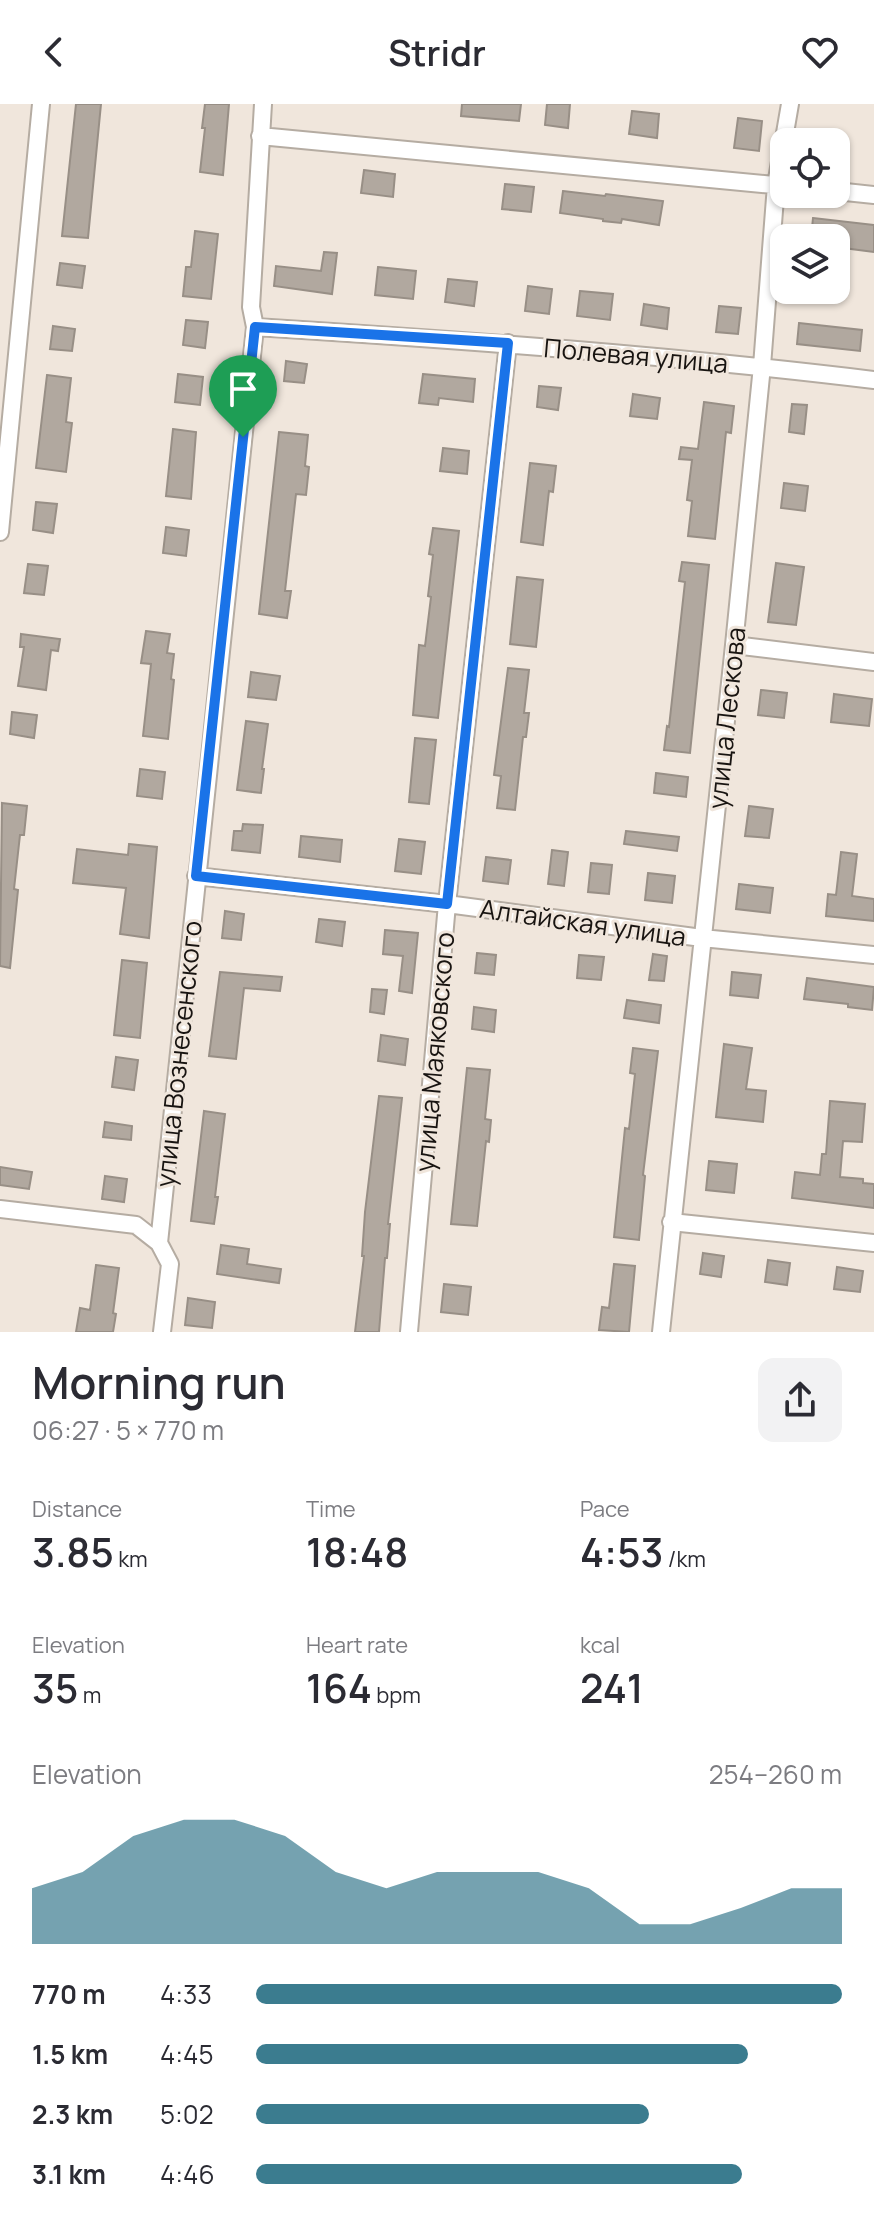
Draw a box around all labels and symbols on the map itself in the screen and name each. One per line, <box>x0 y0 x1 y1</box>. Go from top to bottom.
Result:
street label: Полевая улица <box>542 329 730 381</box>
pin <box>209 355 277 437</box>
street label: улица Лескова <box>699 625 753 811</box>
street label: Алтайская улица <box>477 890 689 954</box>
street label: улица Вознесенского <box>146 919 210 1189</box>
street label: улица Маяковского <box>406 930 462 1174</box>

